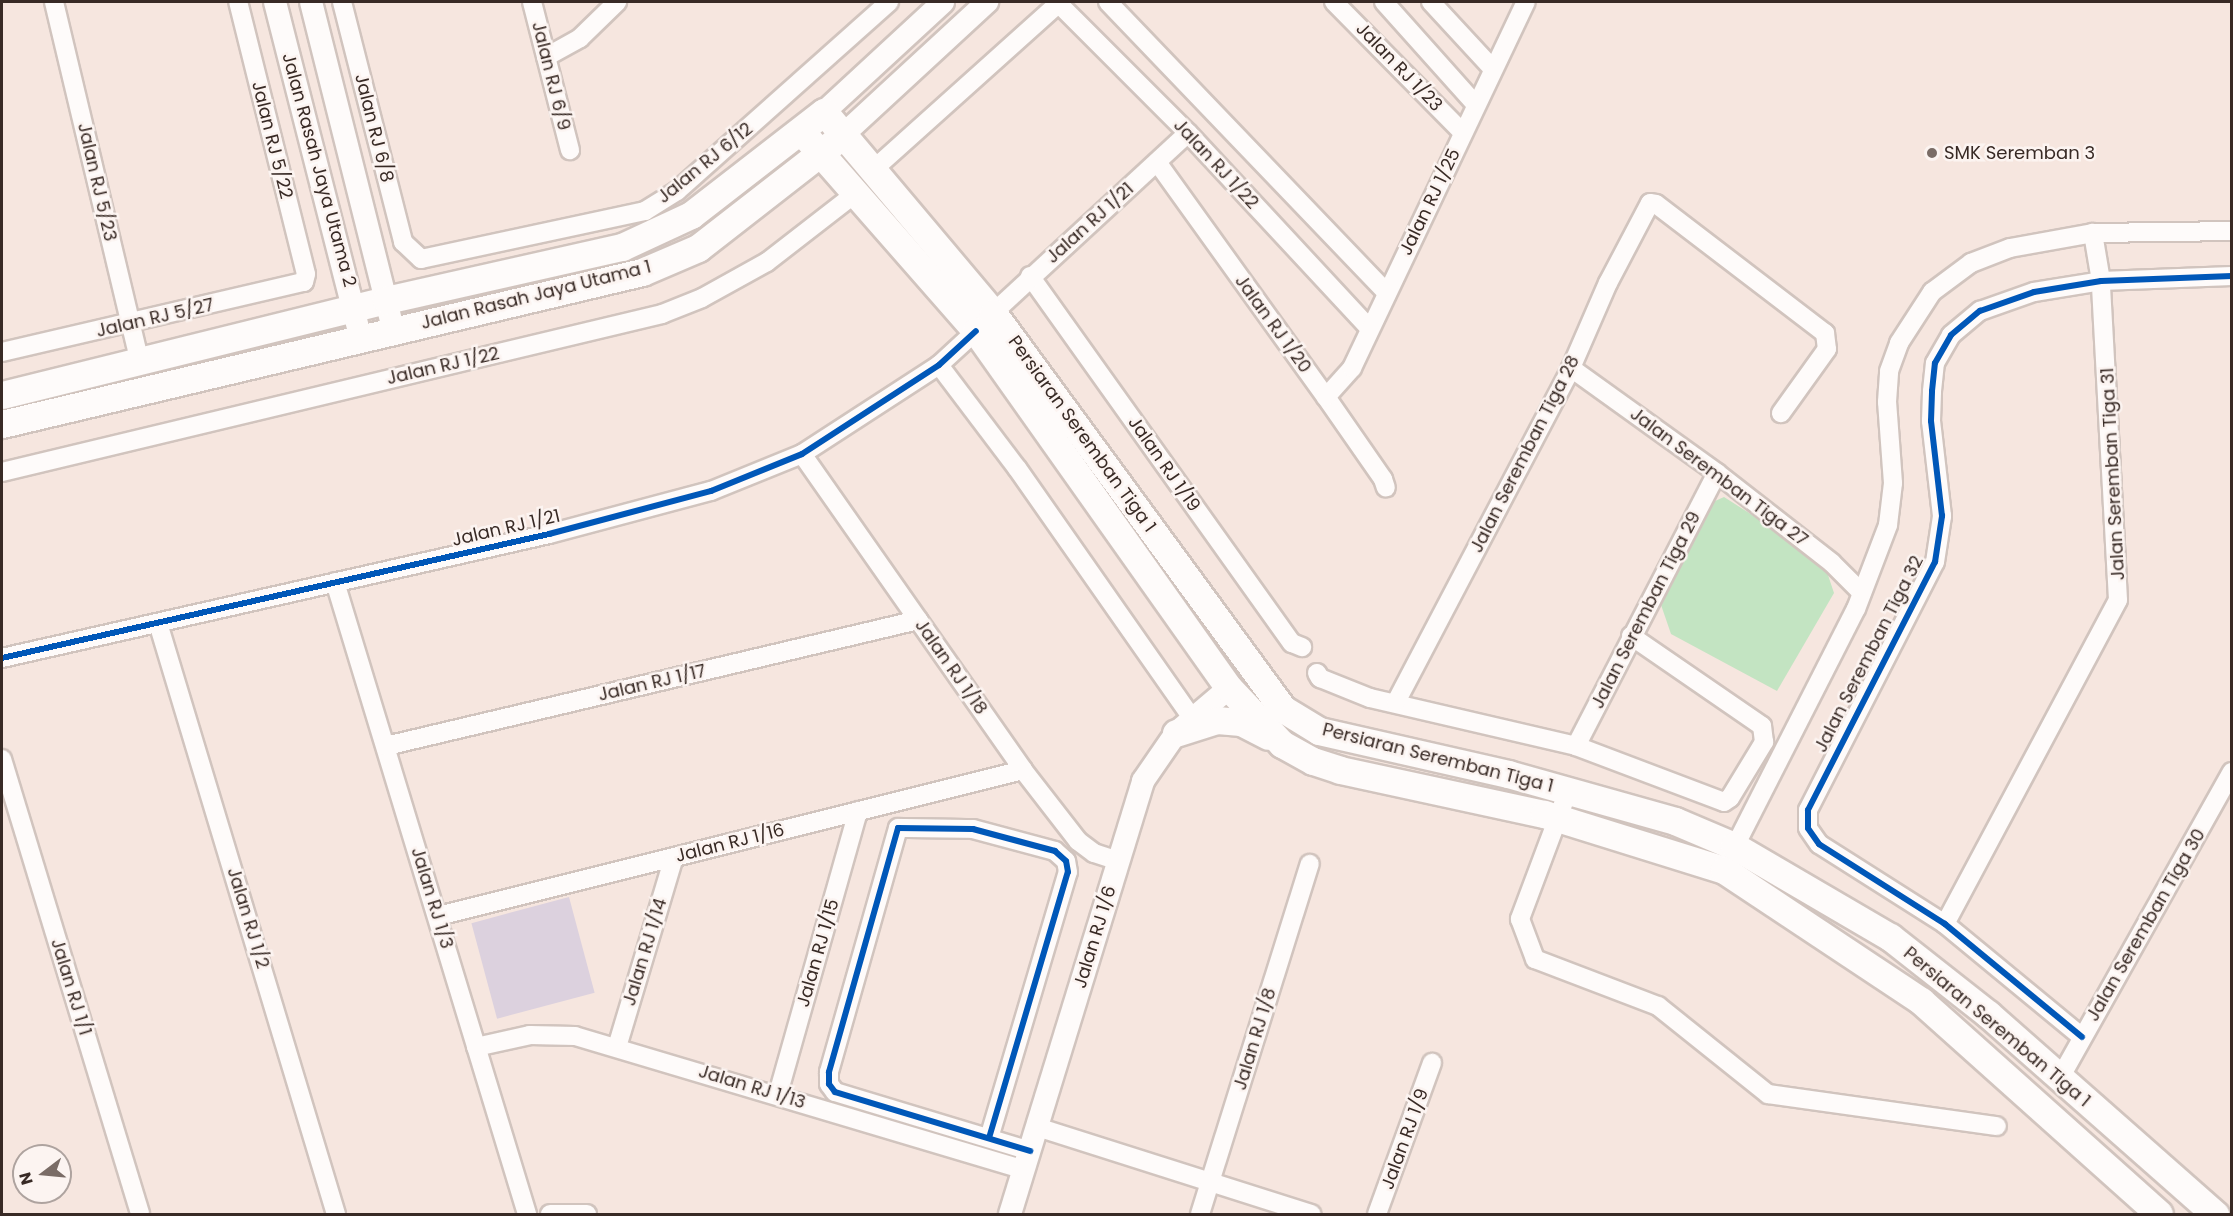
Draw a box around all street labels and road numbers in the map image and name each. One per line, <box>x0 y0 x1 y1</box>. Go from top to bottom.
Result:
street label: Jalan RJ 1/23 <box>1351 18 1447 116</box>
street label: Jalan RJ 6/9 <box>527 19 575 133</box>
street label: Jalan Rasah Jaya Utama 2 <box>277 51 361 289</box>
street label: Jalan RJ 6/8 <box>350 71 398 185</box>
street label: Jalan RJ 5/22 <box>247 79 297 201</box>
street label: Jalan RJ 1/22 <box>1169 115 1263 213</box>
street label: Jalan RJ 6/12 <box>653 118 757 208</box>
street label: Jalan RJ 5/23 <box>73 121 121 243</box>
street label: Jalan RJ 1/25 <box>1395 145 1465 259</box>
street label: Jalan RJ 1/21 <box>1042 178 1138 268</box>
street label: Jalan Rasah Jaya Utama 1 <box>419 256 653 334</box>
street label: Jalan RJ 1/20 <box>1230 271 1316 377</box>
street label: Jalan RJ 5/27 <box>94 294 216 342</box>
street label: Persiaran Seremban Tiga 1 <box>1004 332 1160 536</box>
street label: Jalan RJ 1/22 <box>385 343 501 389</box>
street label: Jalan Seremban Tiga 28 <box>1466 352 1584 556</box>
street label: Jalan Seremban Tiga 31 <box>2097 367 2129 581</box>
street label: Jalan Seremban Tiga 27 <box>1626 403 1812 551</box>
street label: Jalan RJ 1/19 <box>1123 412 1205 516</box>
street label: Jalan RJ 1/21 <box>450 505 562 551</box>
street label: Jalan Seremban Tiga 29 <box>1587 508 1705 712</box>
street label: Jalan Seremban Tiga 32 <box>1810 552 1928 756</box>
street label: Jalan RJ 1/18 <box>910 615 992 719</box>
street label: Jalan RJ 1/17 <box>596 660 708 706</box>
street label: Persiaran Seremban Tiga 1 <box>1320 719 1556 797</box>
street label: Jalan RJ 1/16 <box>673 819 787 867</box>
street label: Jalan Seremban Tiga 30 <box>2082 825 2210 1025</box>
street label: Jalan RJ 1/3 <box>406 845 458 951</box>
street label: Jalan RJ 1/2 <box>222 865 274 971</box>
street label: Jalan RJ 1/6 <box>1069 883 1121 991</box>
street label: Jalan RJ 1/14 <box>618 896 672 1008</box>
street label: Jalan RJ 1/15 <box>792 897 844 1009</box>
street label: Jalan RJ 1/1 <box>46 936 96 1038</box>
street label: Persiaran Seremban Tiga 1 <box>1899 942 2095 1112</box>
street label: Jalan RJ 1/8 <box>1229 985 1281 1093</box>
street label: Jalan RJ 1/13 <box>696 1061 808 1113</box>
street label: Jalan RJ 1/9 <box>1377 1086 1433 1192</box>

